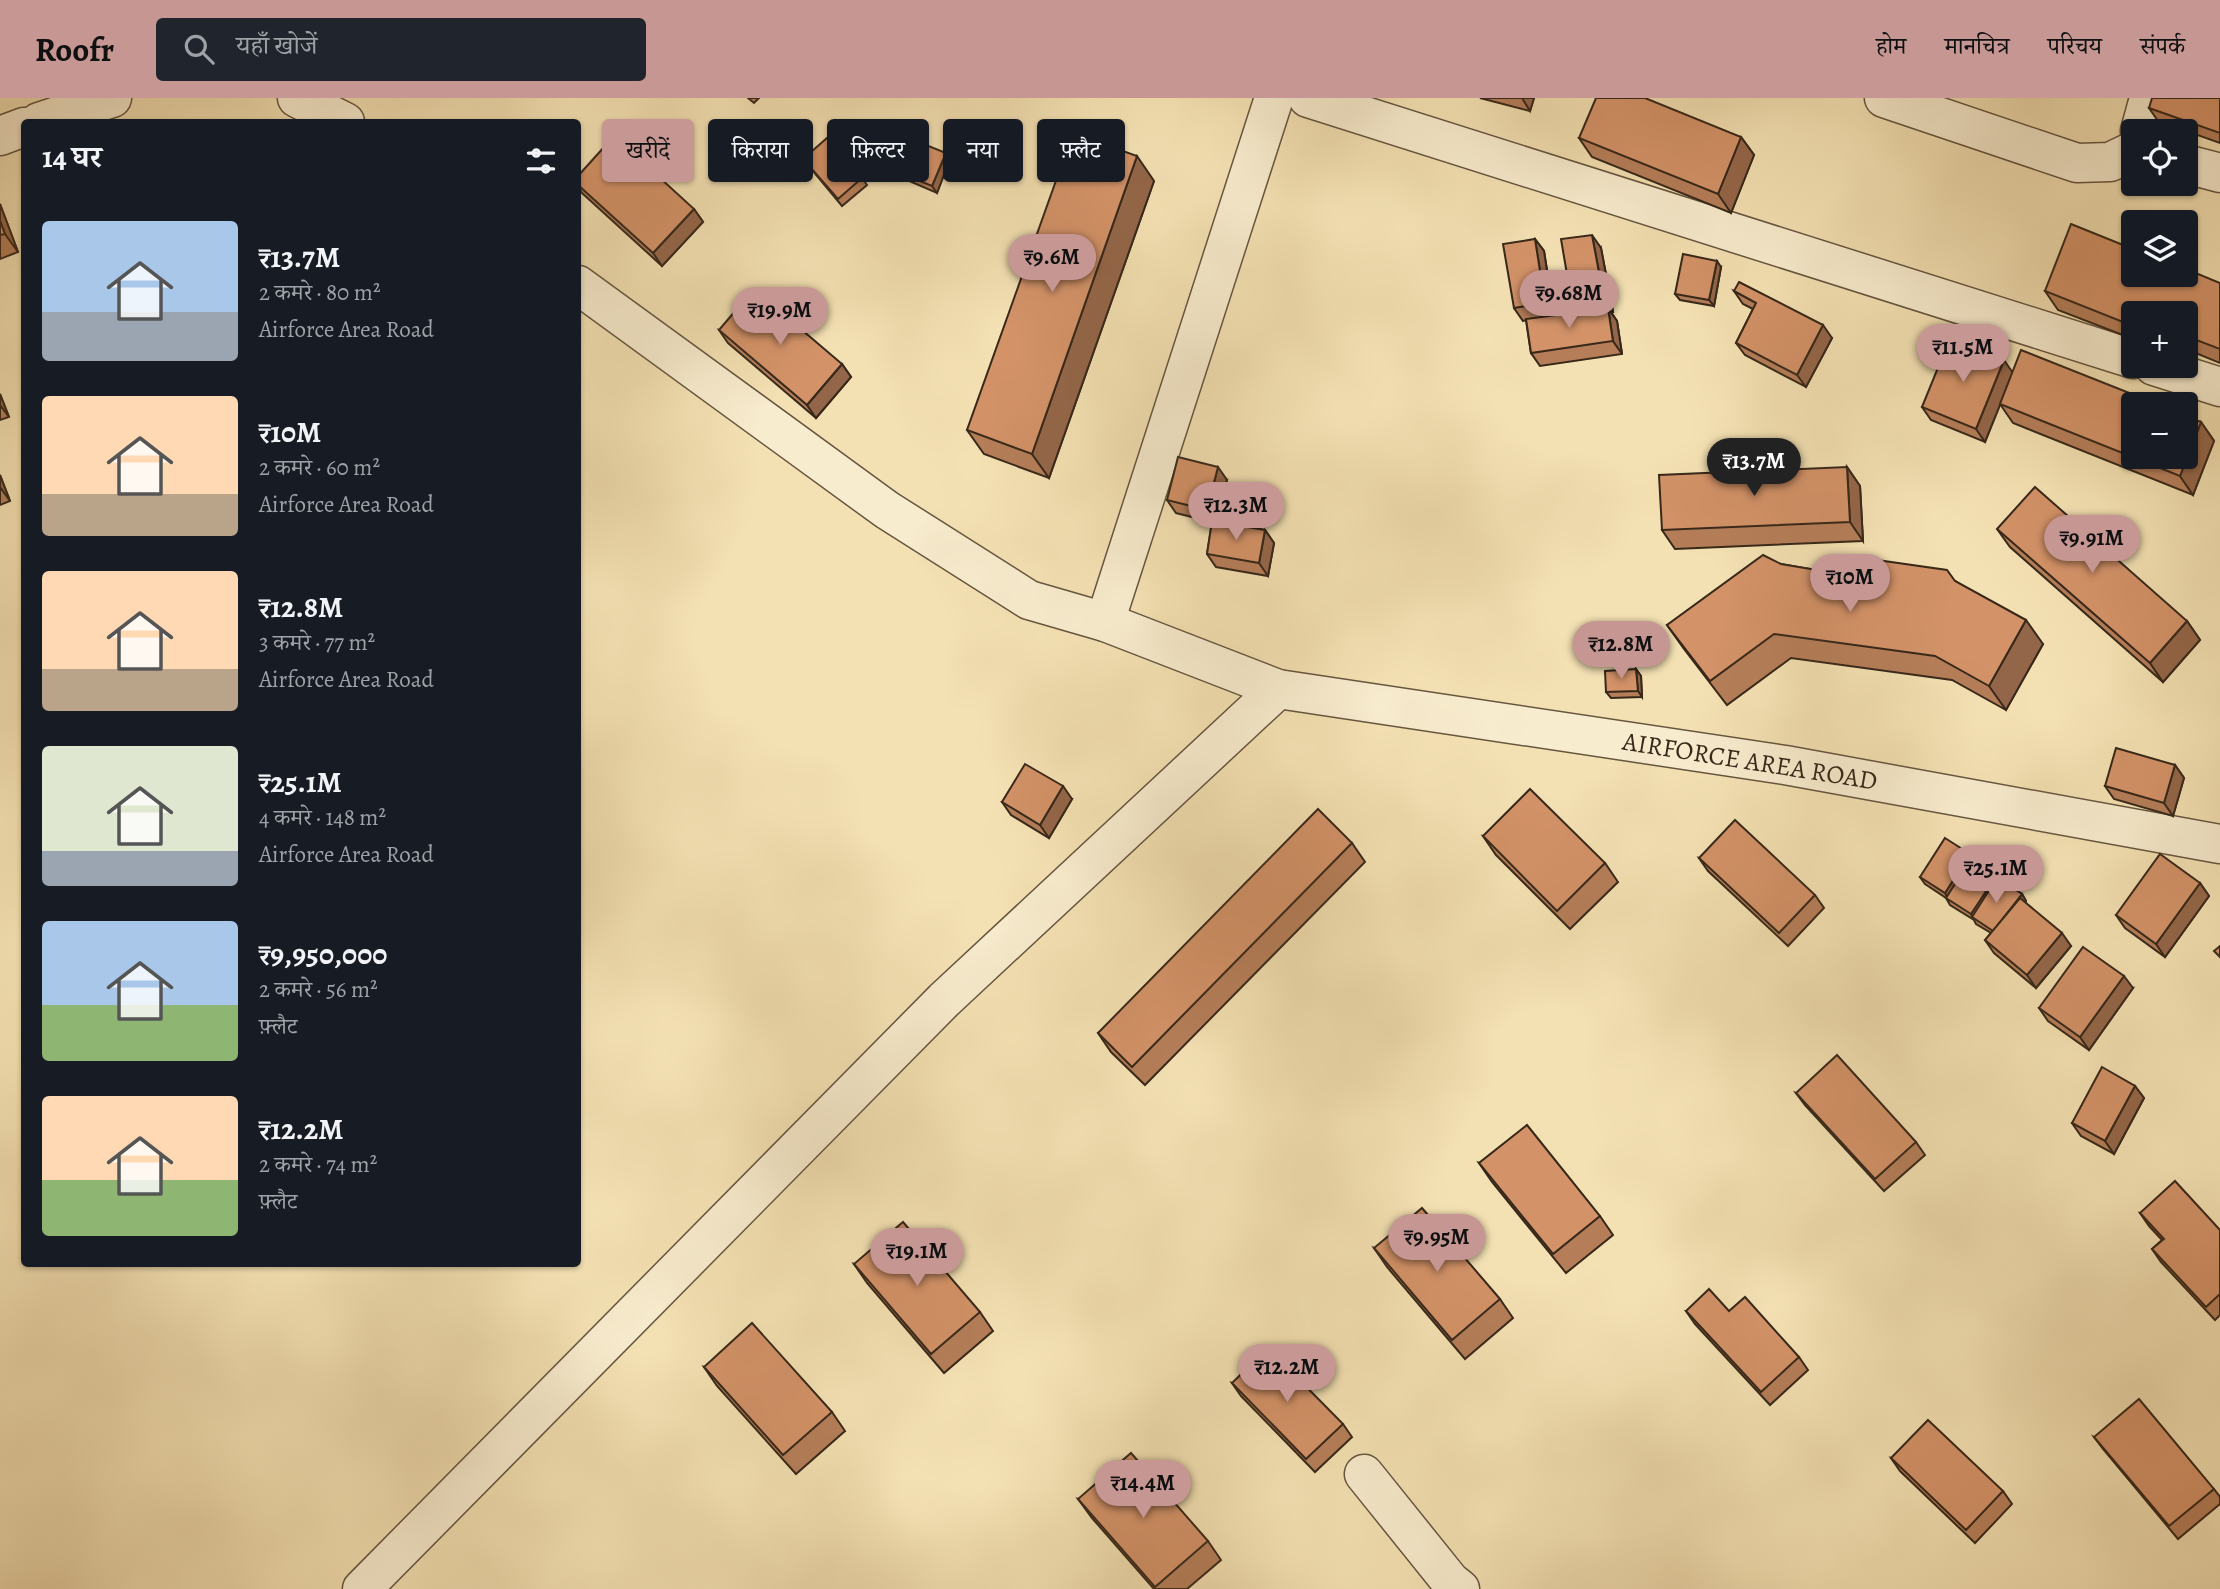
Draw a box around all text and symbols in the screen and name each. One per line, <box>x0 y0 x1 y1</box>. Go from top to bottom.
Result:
search box <box>156 18 646 81</box>
text: Roofr <box>35 27 114 72</box>
text: यहाँ खोजें <box>236 28 317 63</box>
icon: search <box>180 30 218 68</box>
text: होम <box>1876 30 1906 62</box>
text: मानचित्र <box>1944 30 2010 62</box>
text: परिचय <box>2048 30 2102 62</box>
text: संपर्क <box>2140 30 2185 62</box>
chip: खरीदें <box>602 119 694 182</box>
chip: किराया <box>708 119 813 182</box>
chip: फ़िल्टर <box>827 119 929 182</box>
chip: नया <box>943 119 1023 182</box>
chip: फ़्लैट <box>1037 119 1125 182</box>
map controls <box>2121 119 2198 469</box>
button: locate <box>2121 119 2198 196</box>
text: 14 घर <box>42 137 102 177</box>
icon: filters <box>522 142 560 180</box>
button: layers <box>2121 210 2198 287</box>
pin: ₹9.6M <box>1003 234 1101 294</box>
text: ₹13.7M <box>259 237 340 277</box>
text: ₹9.6M <box>1024 241 1080 272</box>
icon: home <box>98 249 182 333</box>
pin: ₹9.68M <box>1512 271 1626 330</box>
text: 2 कमरे · 80 m² <box>259 277 381 308</box>
text: ₹9.68M <box>1536 277 1602 308</box>
pin: ₹19.9M <box>723 288 837 347</box>
text: ₹19.9M <box>748 294 812 325</box>
button: + <box>2121 301 2198 378</box>
text: Airforce Area Road <box>259 314 434 345</box>
pin: ₹11.5M <box>1906 324 2020 384</box>
text: ₹11.5M <box>1933 331 1993 362</box>
button: − <box>2121 392 2198 469</box>
text: ₹10M <box>259 412 321 452</box>
icon: home <box>98 424 182 508</box>
pin: ₹13.7M <box>1697 438 1811 498</box>
text: ₹13.7M <box>1723 445 1785 476</box>
text: 2 कमरे · 60 m² <box>259 452 380 483</box>
pin: ₹12.3M <box>1179 482 1293 542</box>
text: Airforce Area Road <box>259 489 434 520</box>
text: ₹12.3M <box>1204 489 1268 520</box>
pin: ₹9.91M <box>2035 516 2149 575</box>
text: ₹9.91M <box>2060 522 2124 553</box>
pin: ₹10M <box>1809 554 1891 614</box>
text: ₹10M <box>1826 561 1874 592</box>
text: ₹12.8M <box>259 587 343 627</box>
icon: home <box>98 599 182 683</box>
pin: ₹12.8M <box>1564 622 1678 681</box>
text: 3 कमरे · 77 m² <box>259 627 375 658</box>
text: ₹12.8M <box>1589 628 1653 659</box>
text: Airforce Area Road <box>259 664 434 695</box>
street label: AIRFORCE AREA ROAD <box>1619 723 1880 798</box>
text: ₹25.1M <box>259 762 342 802</box>
icon: home <box>98 774 182 858</box>
text: 4 कमरे · 148 m² <box>259 802 386 833</box>
text: Airforce Area Road <box>259 839 434 870</box>
pin: ₹25.1M <box>1939 846 2053 905</box>
text: ₹25.1M <box>1964 852 2028 883</box>
text: ₹9,950,000 <box>259 934 387 974</box>
icon: home <box>98 949 182 1033</box>
text: 2 कमरे · 56 m² <box>259 974 378 1005</box>
text: फ़्लैट <box>259 1011 297 1042</box>
text: ₹12.2M <box>259 1109 343 1149</box>
icon: home <box>98 1124 182 1208</box>
text: 2 कमरे · 74 m² <box>259 1149 377 1180</box>
text: फ़्लैट <box>259 1186 297 1217</box>
pin: ₹9.95M <box>1380 1214 1494 1274</box>
text: ₹9.95M <box>1404 1221 1470 1252</box>
pin: ₹19.1M <box>860 1228 974 1288</box>
text: ₹19.1M <box>886 1235 948 1266</box>
pin: ₹12.2M <box>1230 1344 1344 1404</box>
text: ₹12.2M <box>1255 1351 1319 1382</box>
pin: ₹14.4M <box>1086 1460 1200 1520</box>
text: ₹14.4M <box>1111 1467 1175 1498</box>

